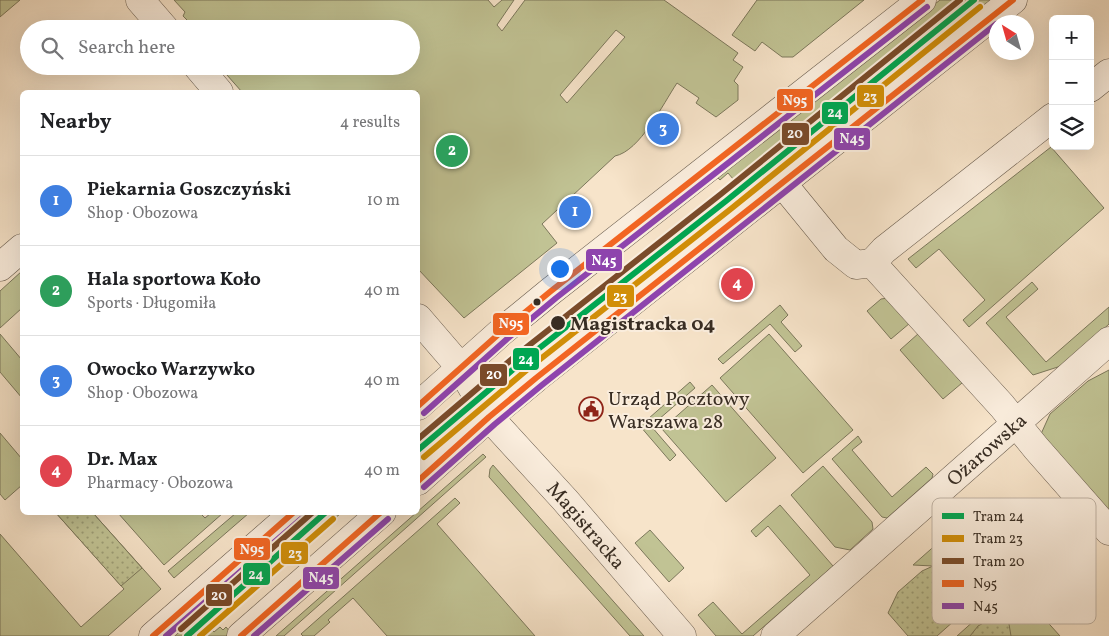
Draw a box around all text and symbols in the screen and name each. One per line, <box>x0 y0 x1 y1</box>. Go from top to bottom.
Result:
north arrow <box>989 15 1034 60</box>
map controls <box>1049 15 1094 150</box>
button: + <box>1049 15 1094 60</box>
search box <box>20 20 420 75</box>
icon: search <box>38 34 66 62</box>
text: Search here <box>78 35 175 61</box>
button: − <box>1049 60 1094 105</box>
line badge: 23 <box>856 84 885 108</box>
line badge: N95 <box>776 88 814 112</box>
text: 23 <box>863 88 877 107</box>
text: N95 <box>783 92 808 111</box>
line badge: 24 <box>821 101 849 125</box>
text: 24 <box>827 104 843 123</box>
button: layers <box>1049 105 1094 150</box>
text: Nearby <box>40 108 111 137</box>
pin: 3 <box>647 110 679 148</box>
text: 4 results <box>340 112 400 134</box>
line badge: 20 <box>781 122 810 146</box>
text: 20 <box>787 125 803 144</box>
line badge: N45 <box>833 127 871 151</box>
text: N45 <box>839 130 865 149</box>
pin: 2 <box>436 132 468 170</box>
text: Piekarnia Goszczyński <box>87 177 291 203</box>
text: 1 <box>53 190 59 212</box>
text: 10 m <box>367 190 400 212</box>
pin: 1 <box>559 193 591 231</box>
text: Shop · Obozowa <box>87 203 198 225</box>
line badge: N45 <box>585 248 623 272</box>
text: N45 <box>591 252 617 271</box>
your location <box>547 256 573 282</box>
pin: 4 <box>721 265 753 303</box>
text: Hala sportowa Koło <box>87 267 261 293</box>
text: 2 <box>52 280 60 302</box>
text: 40 m <box>364 280 400 302</box>
line badge: 23 <box>606 284 635 308</box>
text: 23 <box>613 288 627 307</box>
text: Sports · Długomiła <box>87 293 216 315</box>
unlabelled marker <box>532 297 542 307</box>
place label: Magistracka 04 <box>570 311 715 339</box>
line badge: N95 <box>492 312 530 336</box>
marker: Magistracka 04 <box>549 314 567 332</box>
text: N95 <box>499 315 524 334</box>
line badge: 24 <box>512 347 540 371</box>
text: 24 <box>518 351 534 370</box>
text: Owocko Warzywko <box>87 357 255 383</box>
line badge: 20 <box>479 363 508 387</box>
text: 20 <box>486 366 502 385</box>
text: 3 <box>52 370 60 392</box>
text: 40 m <box>364 370 400 392</box>
text: Shop · Obozowa <box>87 383 198 405</box>
place label: Urząd Pocztowy Warszawa 28 <box>608 386 750 437</box>
public building icon: Urząd Pocztowy Warszawa 28 <box>578 396 604 422</box>
street label: Ożarowska <box>942 408 1034 494</box>
text: Dr. Max <box>87 447 158 473</box>
text: 4 <box>51 460 61 482</box>
text: 40 m <box>364 460 400 482</box>
text: Pharmacy · Obozowa <box>87 473 233 495</box>
street label: Magistracka <box>539 476 631 577</box>
legend <box>932 498 1096 624</box>
text: Tram 24 <box>973 508 1024 527</box>
text: Tram 23 <box>973 530 1023 549</box>
line badge: N95 <box>233 537 271 561</box>
text: N95 <box>240 541 265 560</box>
line badge: 23 <box>280 541 309 565</box>
text: 23 <box>288 545 302 564</box>
text: Tram 20 <box>973 553 1024 572</box>
line badge: 24 <box>242 562 271 586</box>
text: 24 <box>248 566 264 585</box>
line badge: N45 <box>302 566 340 590</box>
text: N45 <box>308 569 334 588</box>
text: N95 <box>973 575 997 594</box>
line badge: 20 <box>205 583 233 607</box>
text: 20 <box>211 587 227 606</box>
text: N45 <box>973 598 998 617</box>

